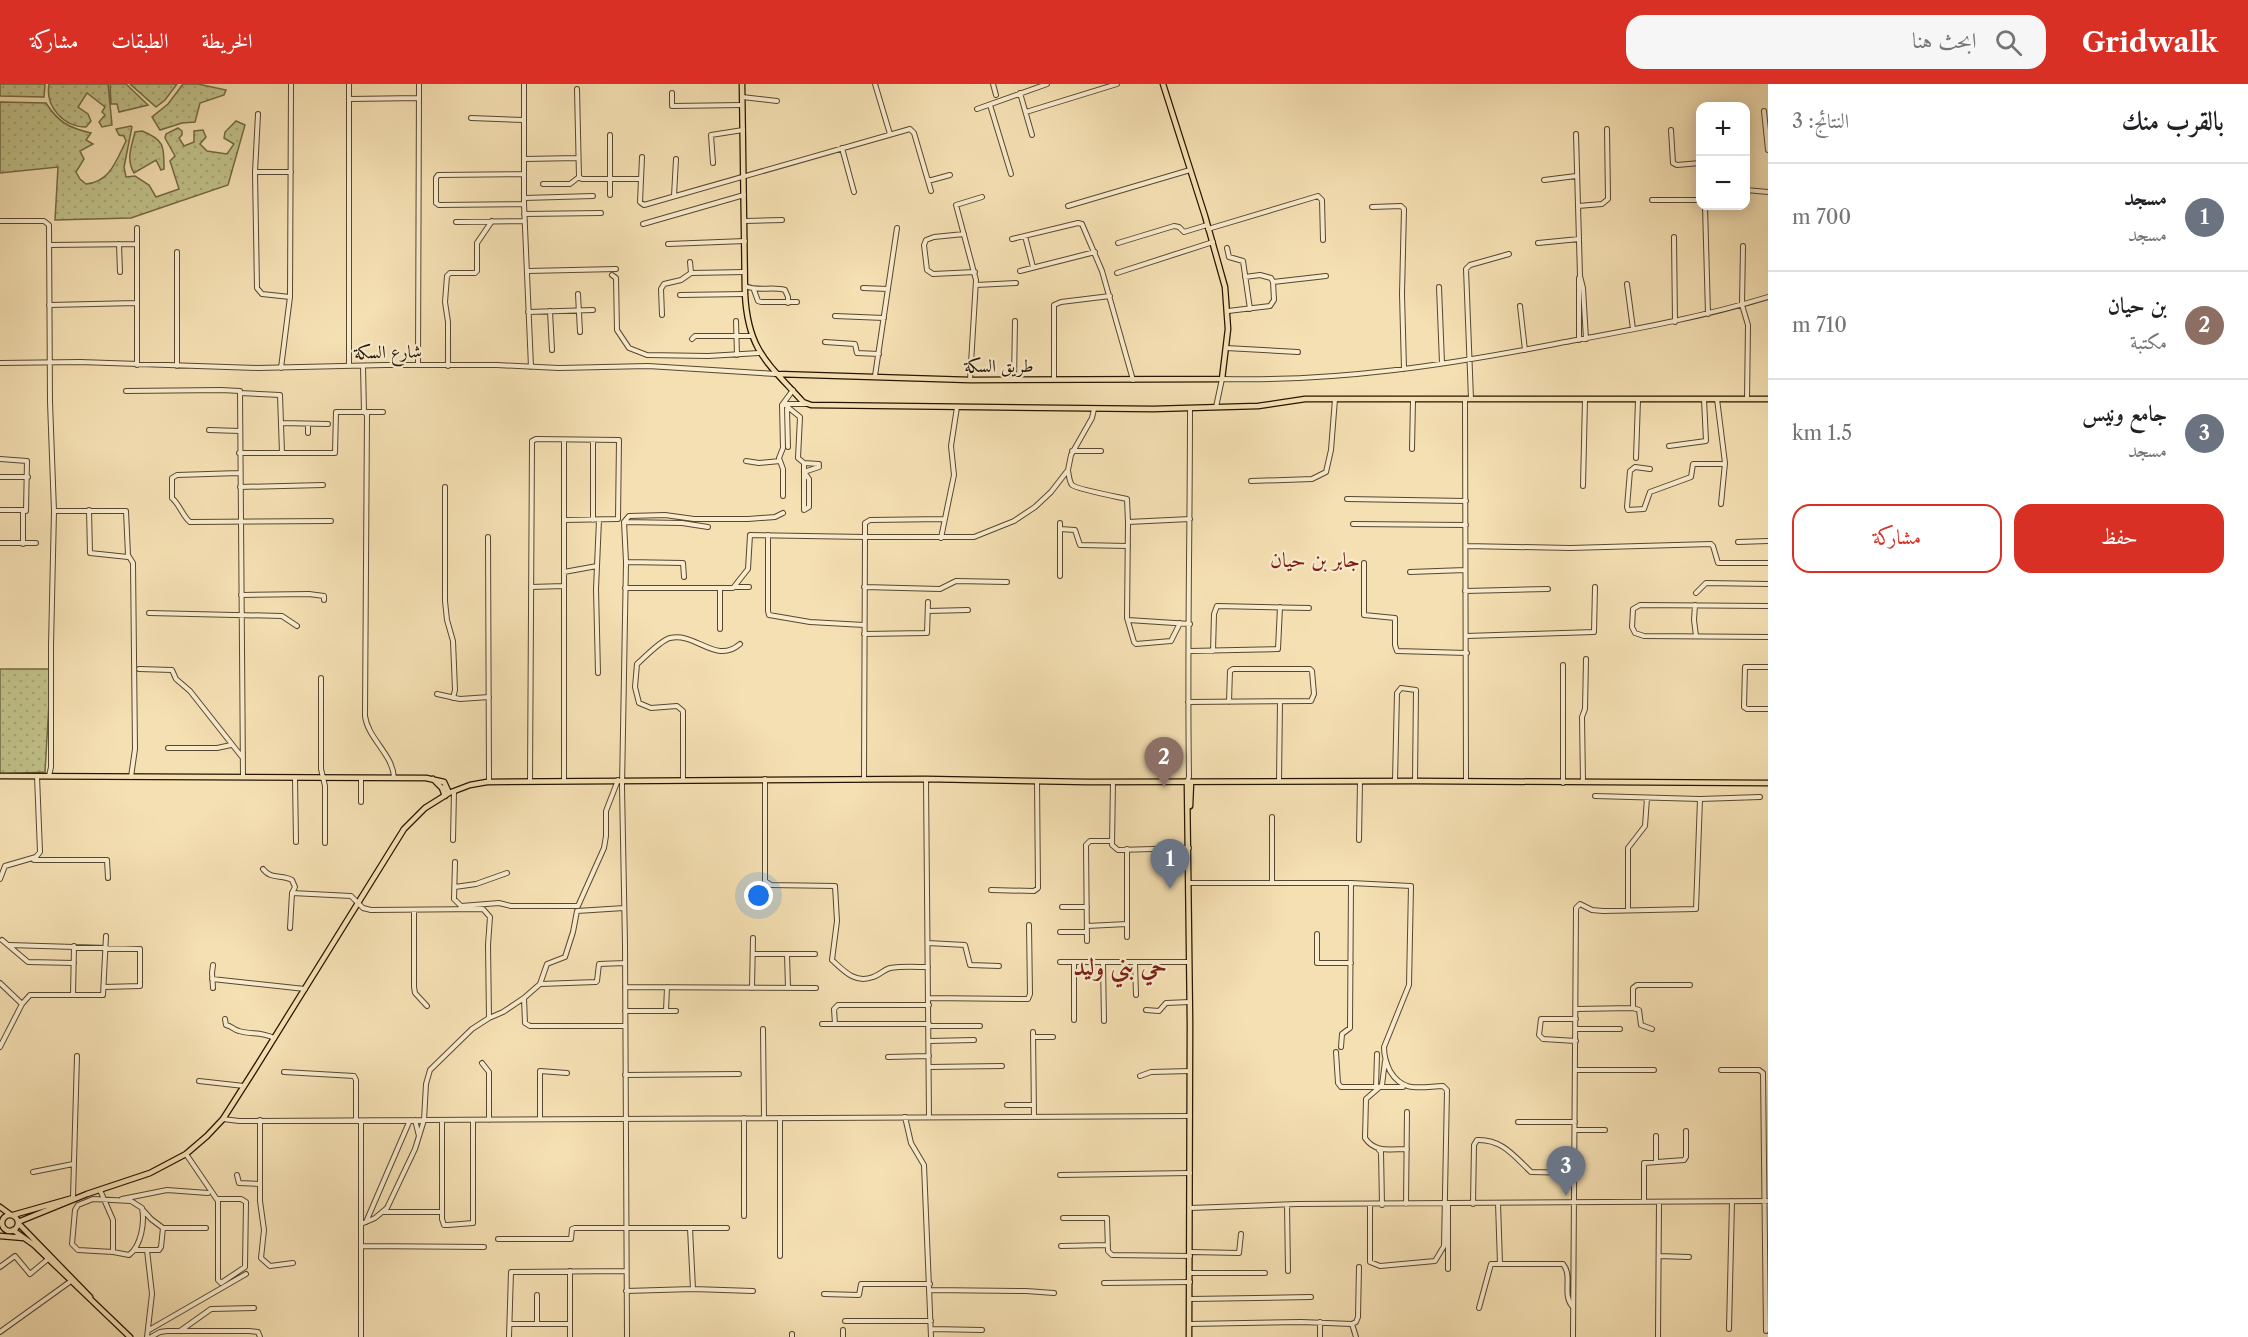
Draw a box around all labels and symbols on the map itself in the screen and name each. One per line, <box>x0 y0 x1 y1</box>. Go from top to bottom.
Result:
street label: شارع السكة <box>353 340 422 368</box>
street label: طريق السكة <box>963 355 1034 378</box>
district label: جابر بن حيان <box>1270 547 1360 572</box>
pin: 2 <box>1144 738 1184 787</box>
pin: 1 <box>1150 840 1190 889</box>
your location <box>744 881 773 910</box>
district label: حي بني وليد <box>1073 952 1167 988</box>
pin: 3 <box>1546 1146 1586 1196</box>

